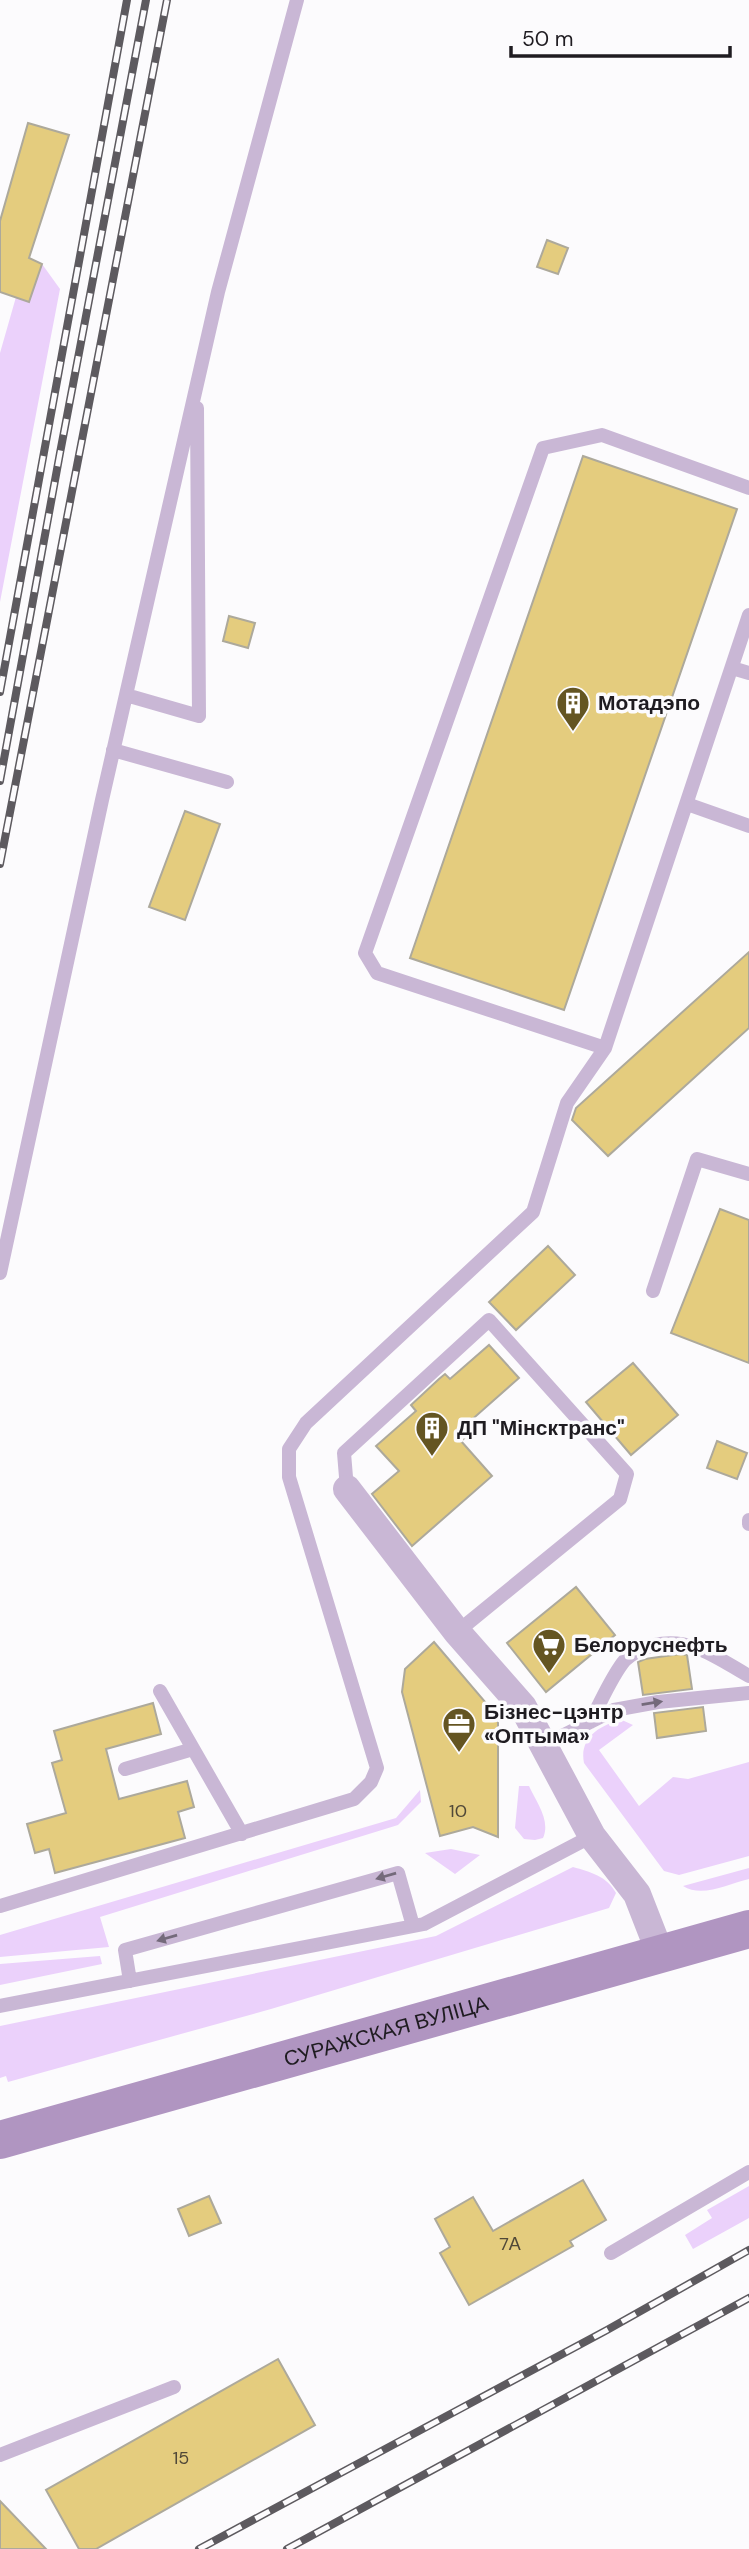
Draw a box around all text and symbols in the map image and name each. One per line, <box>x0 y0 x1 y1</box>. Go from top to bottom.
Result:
scale bar <box>511 14 730 58</box>
text: 50 m <box>522 25 573 53</box>
building icon: Мотадэпо <box>554 684 592 733</box>
place label: Мотадэпо <box>598 689 700 717</box>
building icon: ДП "Мінсктранс" <box>413 1409 451 1458</box>
place label: ДП "Мінсктранс" <box>457 1414 625 1442</box>
supermarket icon: Белоруснефть <box>530 1626 568 1675</box>
place label: Белоруснефть <box>574 1631 728 1659</box>
place label: Бізнес-цэнтр «Оптыма» <box>484 1698 624 1750</box>
one-way arrow <box>641 1698 663 1709</box>
office icon: Бізнес-цэнтр «Оптыма» <box>440 1705 478 1754</box>
house number: 10 <box>449 1799 467 1823</box>
one-way arrow <box>375 1871 397 1882</box>
one-way arrow <box>156 1933 178 1944</box>
street label: СУРАЖСКАЯ ВУЛІЦА <box>281 1989 491 2073</box>
house number: 7А <box>499 2232 521 2256</box>
house number: 15 <box>173 2446 189 2470</box>

